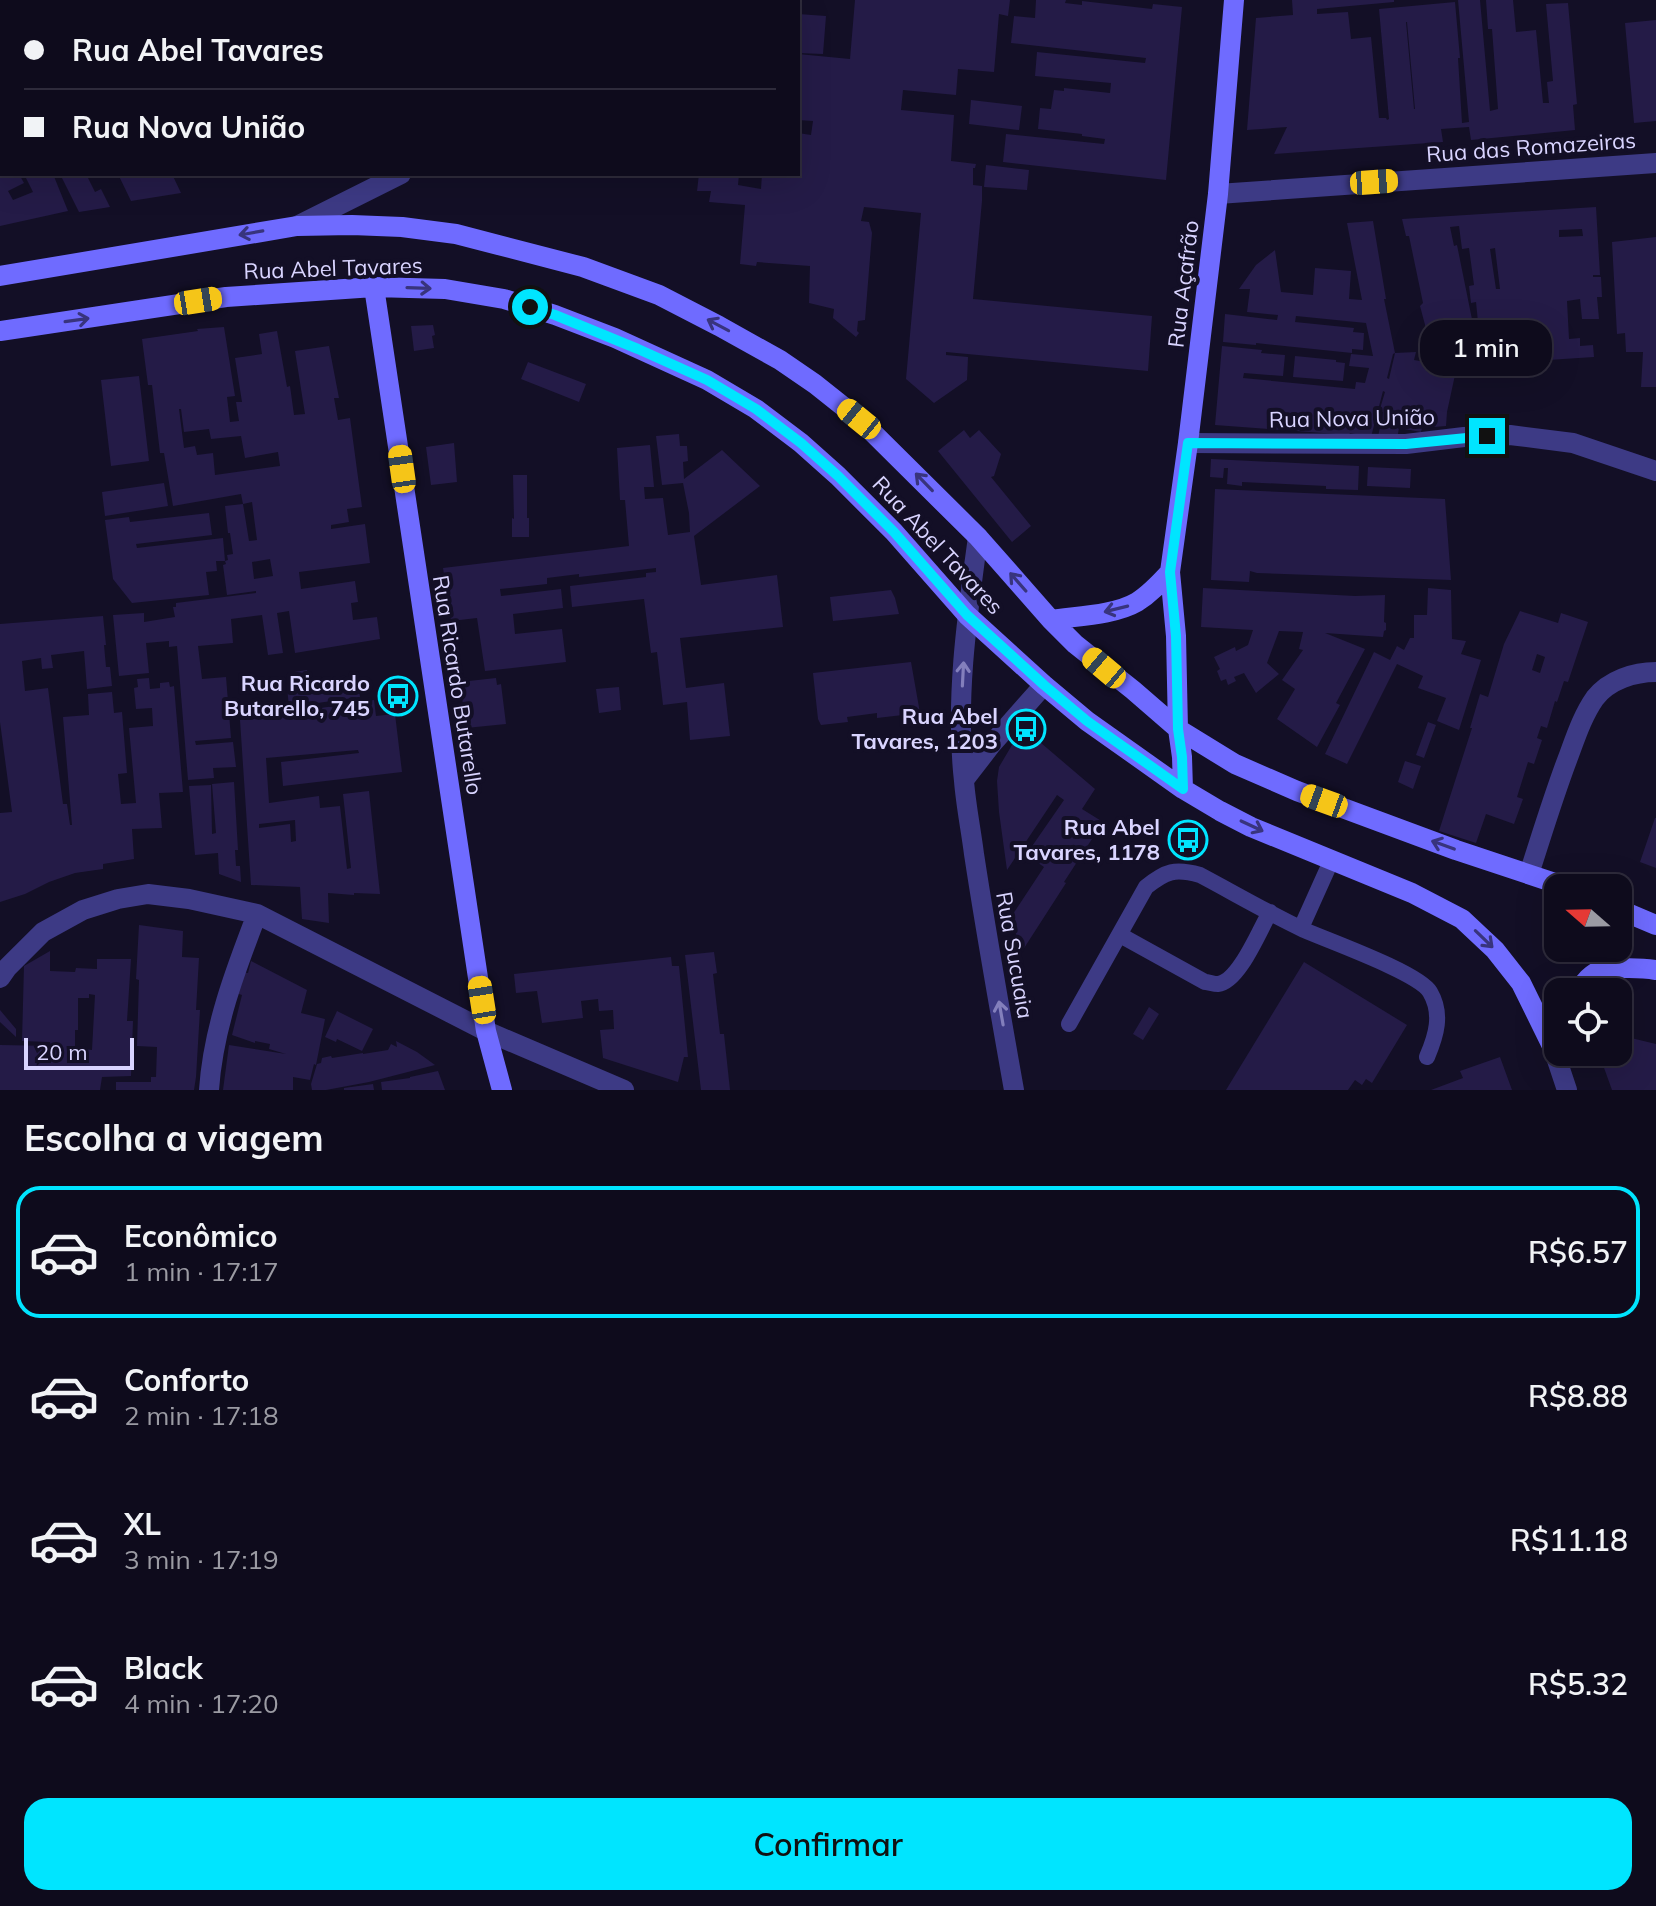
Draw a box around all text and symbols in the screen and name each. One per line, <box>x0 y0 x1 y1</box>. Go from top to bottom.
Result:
text: Rua Abel Tavares <box>72 31 324 69</box>
text: Rua Nova União <box>72 108 305 146</box>
street label: Rua das Romazeiras <box>1425 126 1637 168</box>
car <box>1349 168 1399 196</box>
street label: Rua Açafrão <box>1161 219 1205 349</box>
one-way arrow <box>239 227 265 242</box>
street label: Rua Abel Tavares <box>243 251 423 285</box>
one-way arrow <box>405 280 432 295</box>
car <box>172 285 224 317</box>
route start <box>512 289 548 325</box>
one-way arrow <box>64 312 89 327</box>
one-way arrow <box>706 317 730 333</box>
callout: 1 min <box>1421 320 1553 376</box>
text: 1 min <box>1452 331 1520 364</box>
car <box>833 395 885 443</box>
street label: Rua Nova União <box>1269 403 1435 433</box>
route end <box>1469 418 1505 454</box>
car <box>387 444 417 494</box>
street label: Rua Abel Tavares <box>867 470 1009 620</box>
one-way arrow <box>914 472 933 492</box>
street label: Rua Ricardo Butarello <box>427 573 489 797</box>
one-way arrow <box>1009 573 1027 593</box>
one-way arrow <box>1104 602 1130 617</box>
car <box>1078 643 1130 693</box>
one-way arrow <box>956 661 971 688</box>
place label: Rua Ricardo Butarello, 745 <box>224 669 370 722</box>
bus stop icon: Rua Ricardo Butarello, 745 <box>377 675 419 717</box>
place label: Rua Abel Tavares, 1203 <box>851 702 998 755</box>
bus stop icon: Rua Abel Tavares, 1203 <box>1005 708 1047 750</box>
car <box>1297 782 1351 820</box>
place label: Rua Abel Tavares, 1178 <box>1013 813 1160 866</box>
bus stop icon: Rua Abel Tavares, 1178 <box>1167 819 1209 861</box>
one-way arrow <box>1239 819 1263 834</box>
one-way arrow <box>1431 837 1456 851</box>
north arrow <box>1544 874 1632 962</box>
map controls <box>1544 874 1632 1066</box>
street label: Rua Sucuaia <box>990 889 1040 1021</box>
one-way arrow <box>1474 929 1493 948</box>
car <box>466 974 498 1026</box>
button: locate <box>1544 978 1632 1066</box>
one-way arrow <box>992 1001 1007 1026</box>
scale bar <box>24 1034 134 1070</box>
text: 20 m <box>36 1038 87 1066</box>
text: Escolha a viagem <box>24 1115 324 1160</box>
icon: car <box>28 1216 100 1288</box>
text: Econômico <box>124 1217 278 1255</box>
text: R$6.57 <box>1528 1233 1628 1271</box>
text: 1 min · 17:17 <box>124 1255 279 1288</box>
icon: car <box>28 1360 100 1432</box>
text: Conforto <box>124 1361 249 1399</box>
text: R$8.88 <box>1528 1377 1628 1415</box>
text: 2 min · 17:18 <box>124 1399 279 1432</box>
icon: car <box>28 1504 100 1576</box>
text: XL <box>124 1505 161 1543</box>
text: R$11.18 <box>1510 1521 1628 1559</box>
text: 3 min · 17:19 <box>124 1543 279 1576</box>
icon: car <box>28 1648 100 1720</box>
text: Black <box>124 1649 203 1687</box>
text: R$5.32 <box>1528 1665 1628 1703</box>
text: 4 min · 17:20 <box>124 1687 279 1720</box>
button: Confirmar <box>24 1798 1632 1890</box>

